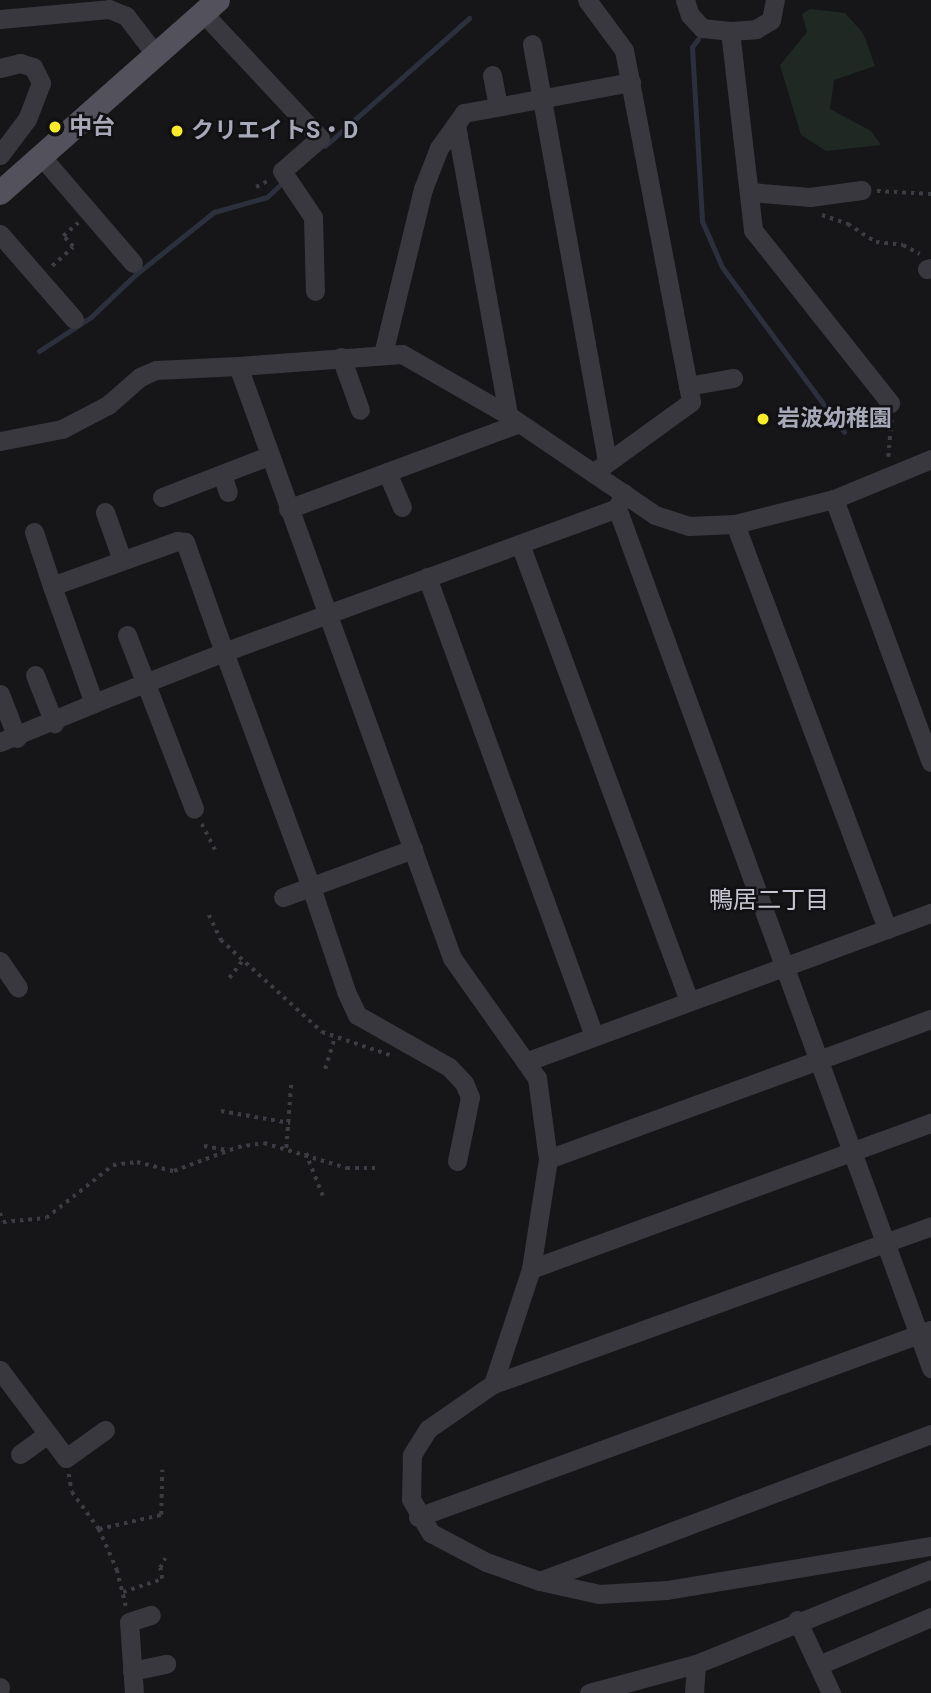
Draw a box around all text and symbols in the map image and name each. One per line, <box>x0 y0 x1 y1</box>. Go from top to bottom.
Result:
place label: 中台 <box>69 113 115 141</box>
place label: クリエイトS・D <box>191 117 358 145</box>
marker: 中台 <box>47 119 63 135</box>
marker: クリエイトS・D <box>169 123 185 139</box>
place label: 岩波幼稚園 <box>777 405 892 433</box>
marker: 岩波幼稚園 <box>755 411 771 427</box>
district label: 鴨居二丁目 <box>709 887 829 915</box>

